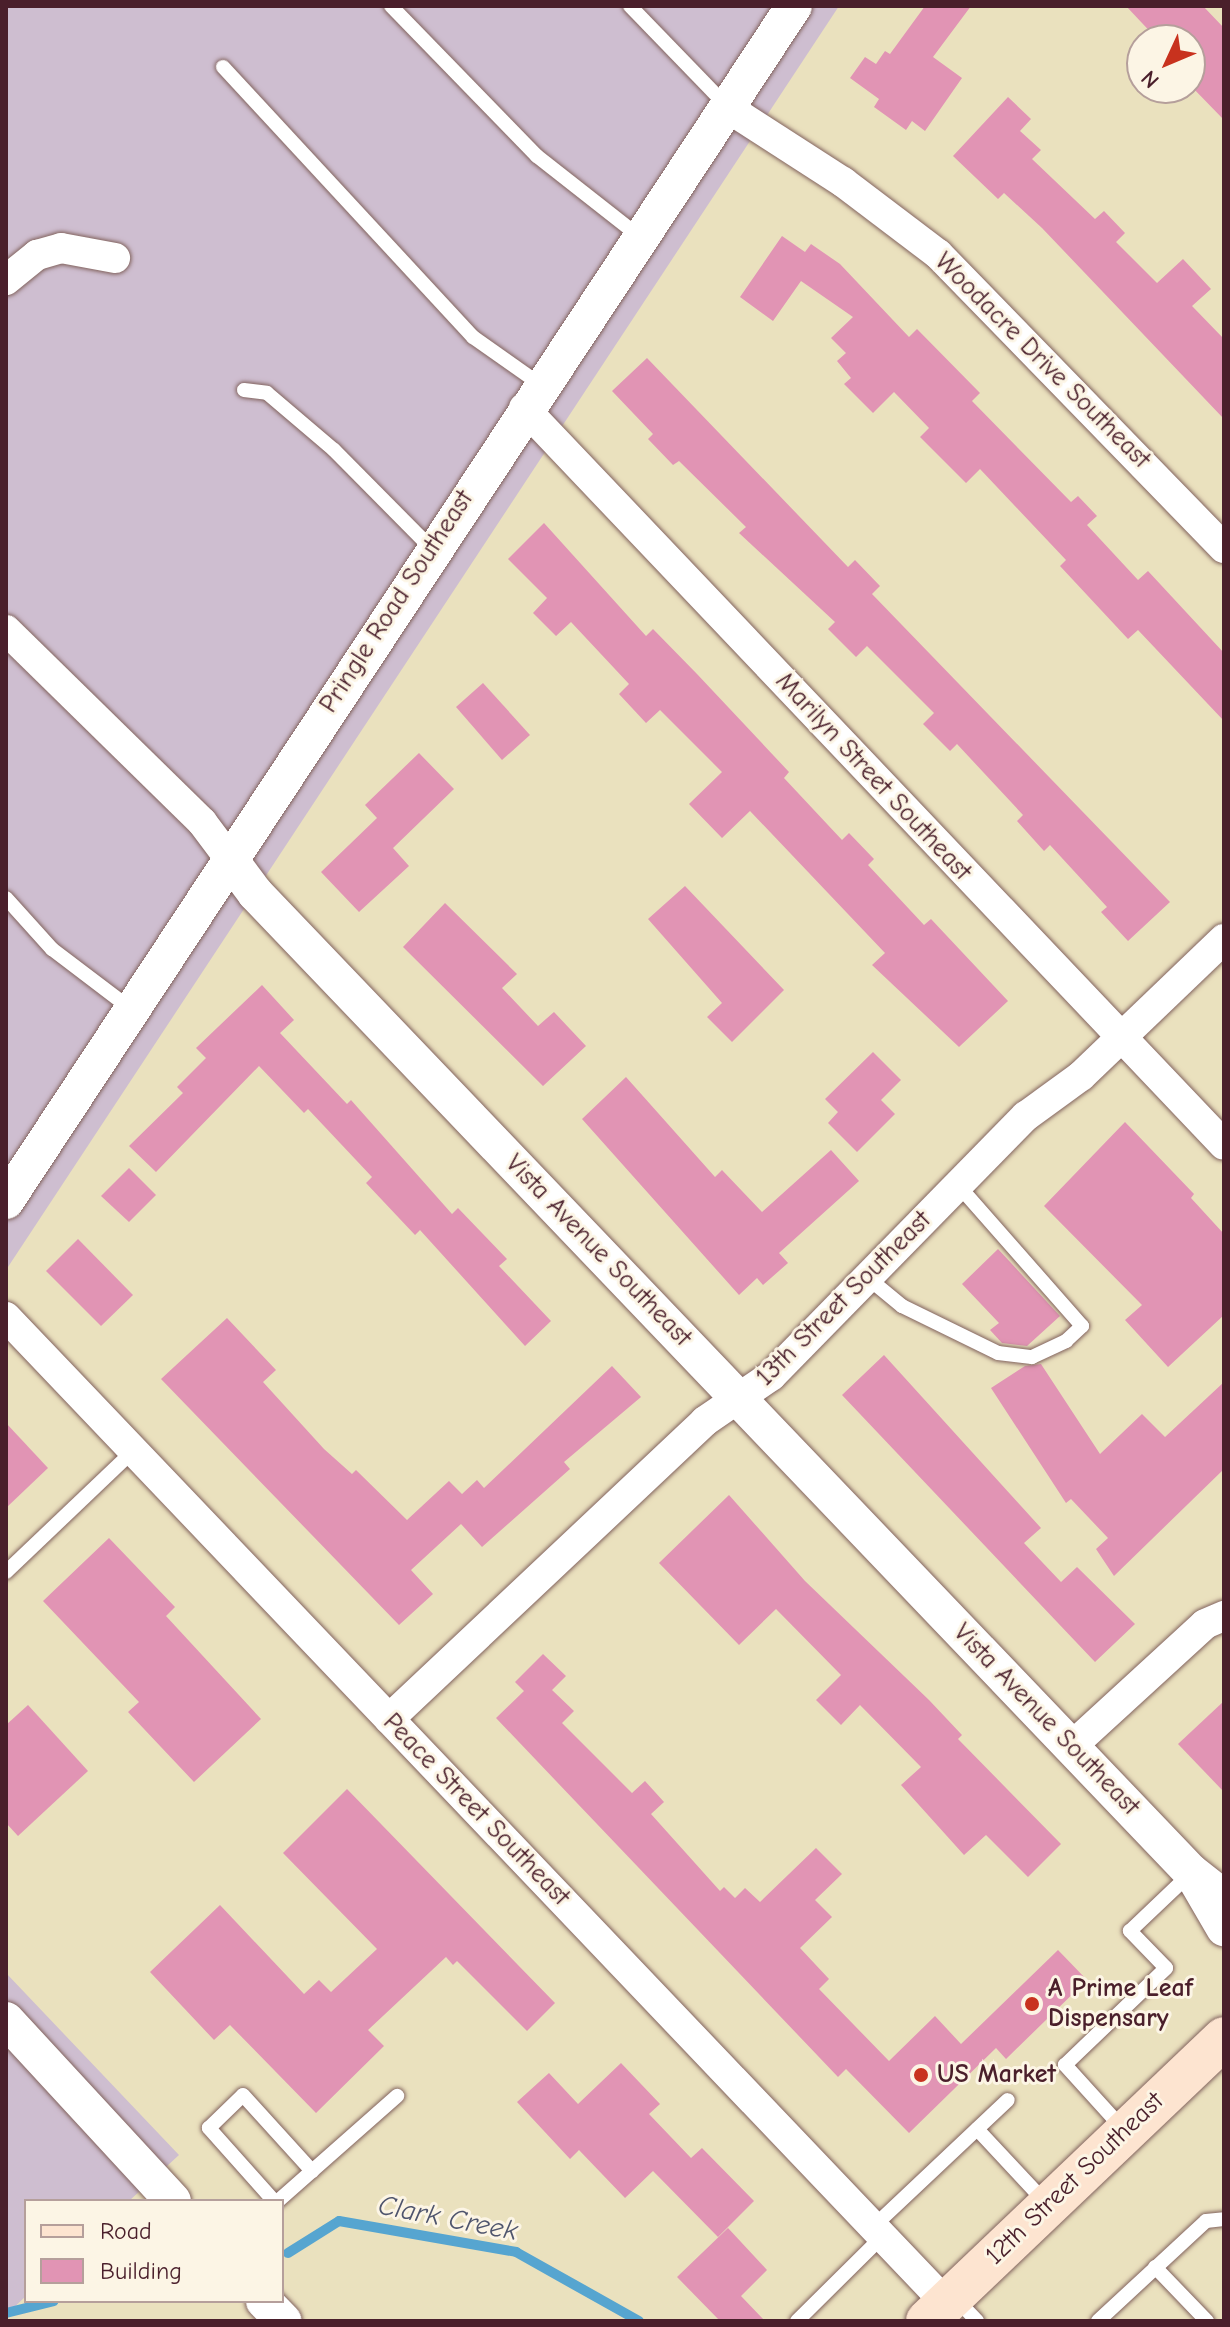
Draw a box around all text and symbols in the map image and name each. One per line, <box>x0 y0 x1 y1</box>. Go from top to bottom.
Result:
north arrow <box>1126 24 1206 104</box>
text: N <box>1136 65 1165 93</box>
street label: Woodacre Drive Southeast <box>928 247 1156 475</box>
street label: Pringle Road Southeast <box>313 485 481 719</box>
street label: Marilyn Street Southeast <box>768 667 978 887</box>
street label: Vista Avenue Southeast <box>498 1149 698 1353</box>
street label: 13th Street Southeast <box>750 1205 938 1393</box>
street label: Vista Avenue Southeast <box>946 1618 1146 1822</box>
street label: Peace Street Southeast <box>376 1707 576 1913</box>
place label: A Prime Leaf Dispensary <box>1048 1973 1193 2034</box>
marker: A Prime Leaf Dispensary <box>1023 1995 1041 2013</box>
place label: US Market <box>937 2059 1056 2091</box>
marker: US Market <box>912 2066 930 2084</box>
street label: 12th Street Southeast <box>980 2086 1170 2272</box>
water label: Clark Creek <box>376 2188 520 2248</box>
legend <box>24 2199 284 2303</box>
text: Road <box>100 2217 152 2245</box>
text: Building <box>100 2257 182 2285</box>

